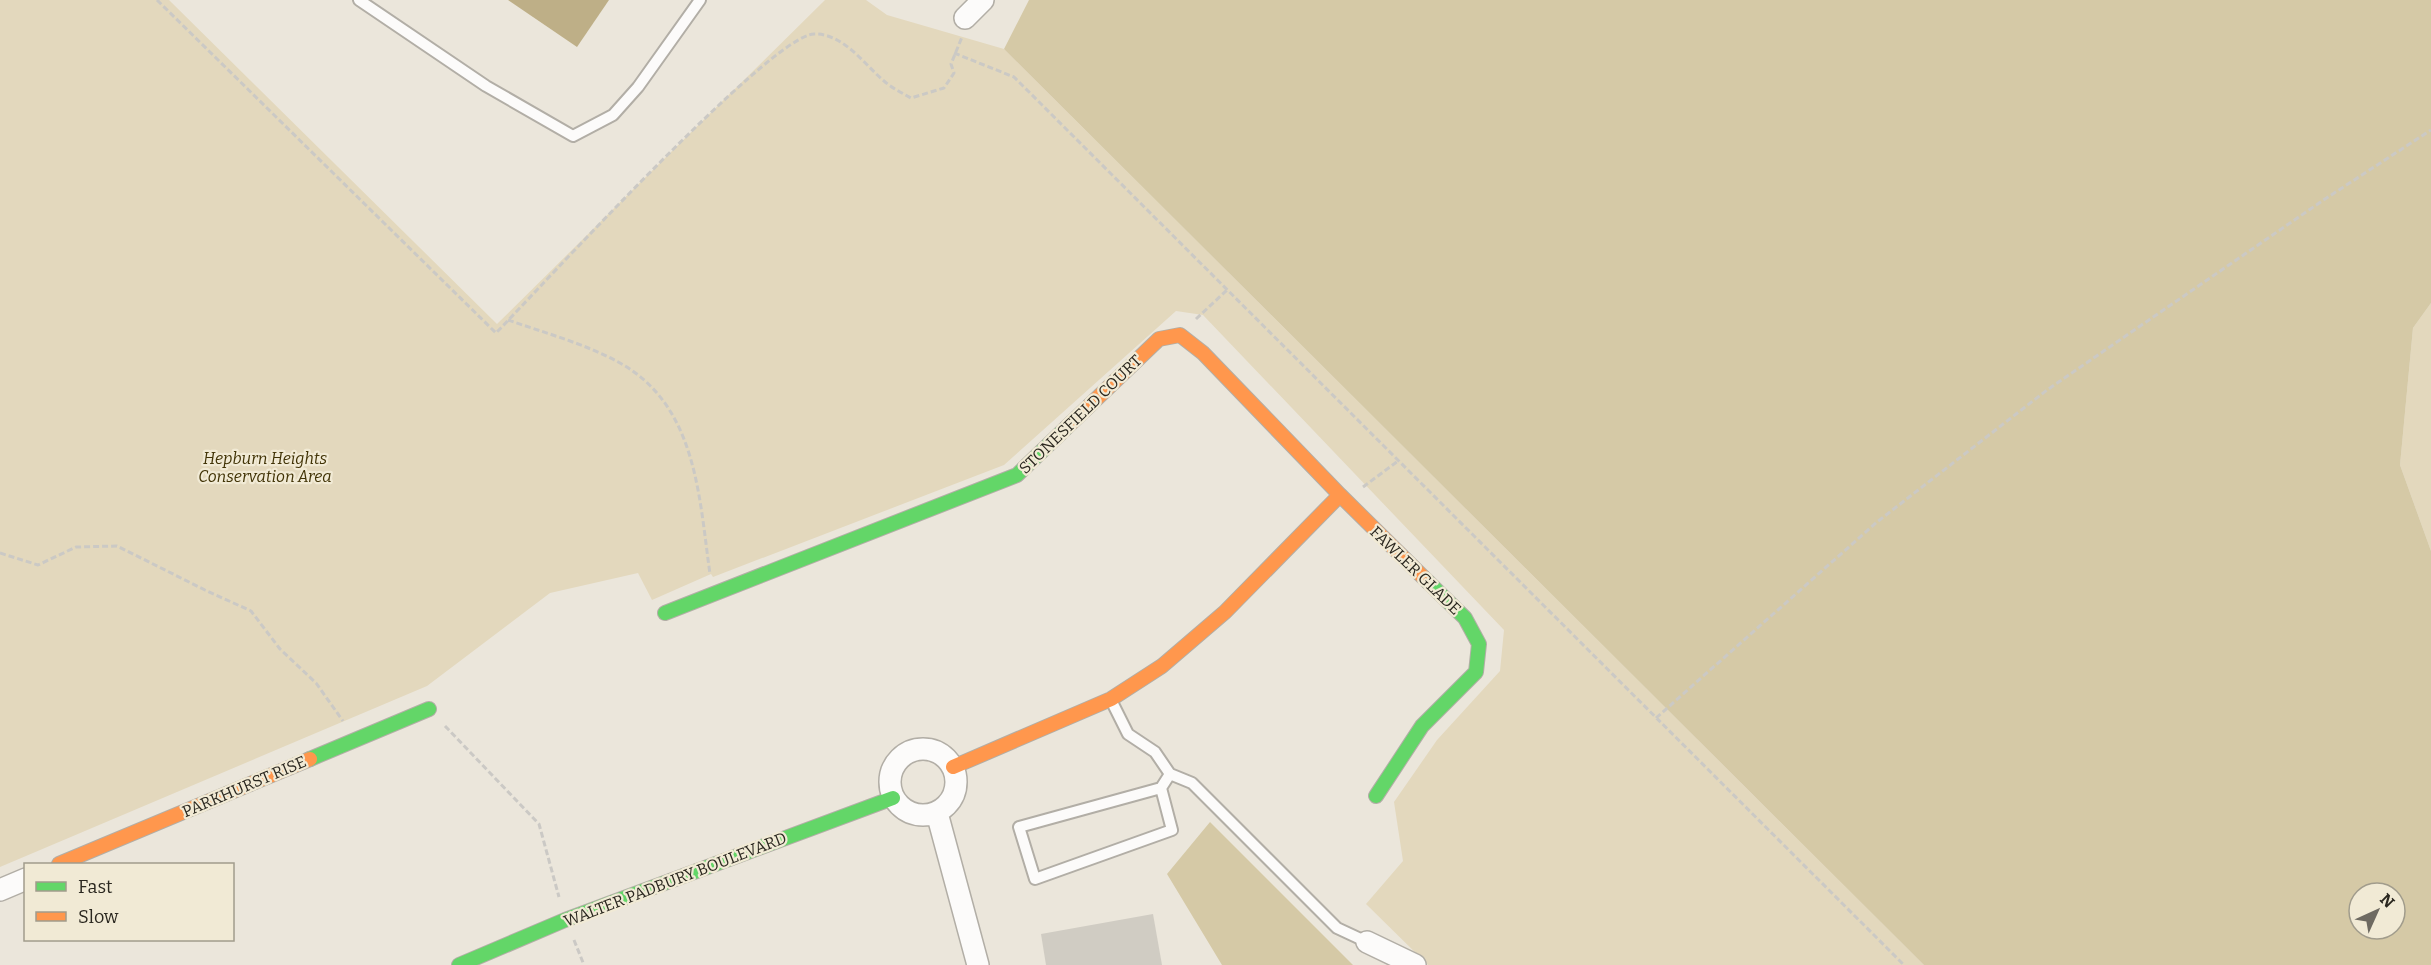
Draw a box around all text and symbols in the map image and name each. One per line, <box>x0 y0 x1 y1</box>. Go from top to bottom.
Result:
street label: STONESFIELD COURT <box>1015 351 1145 478</box>
park label: Hepburn Heights Conservation Area <box>198 449 332 486</box>
street label: FAWLER GLADE <box>1366 522 1465 619</box>
street label: PARKHURST RISE <box>179 752 309 821</box>
street label: WALTER PADBURY BOULEVARD <box>561 828 789 931</box>
legend <box>24 863 234 941</box>
text: Fast <box>78 876 113 898</box>
north arrow <box>2347 881 2407 941</box>
text: N <box>2376 890 2398 912</box>
text: Slow <box>78 906 119 928</box>

